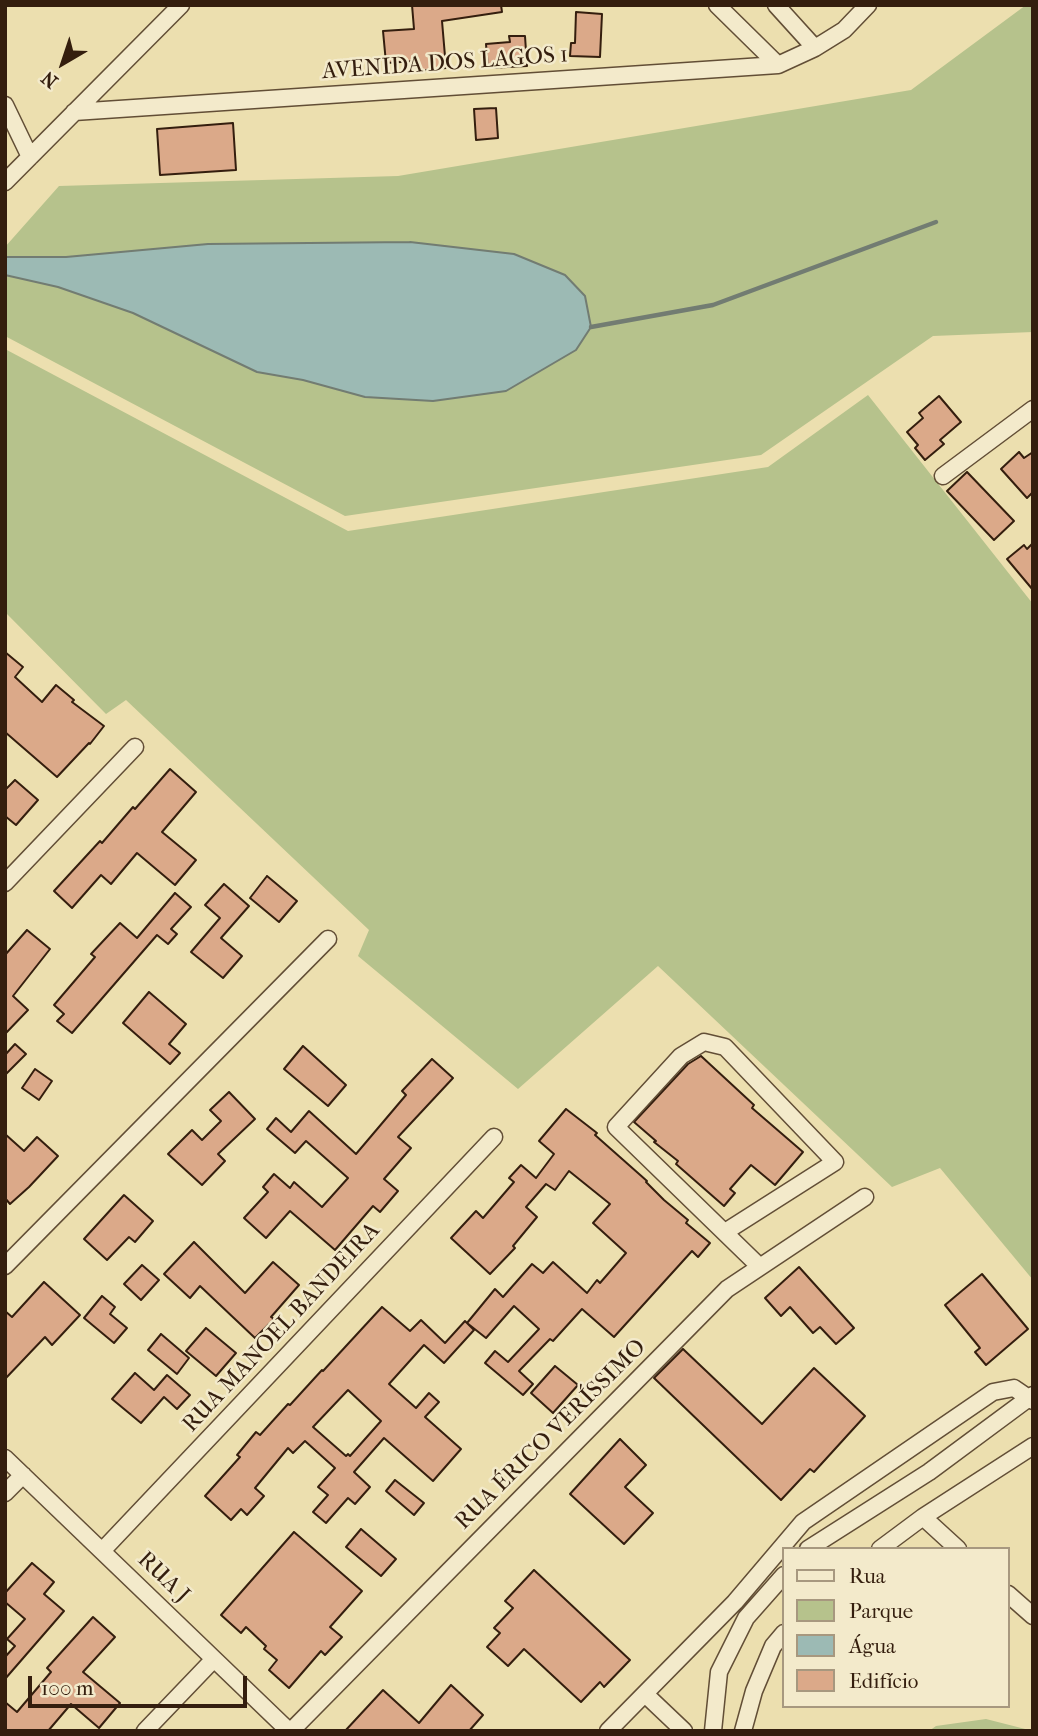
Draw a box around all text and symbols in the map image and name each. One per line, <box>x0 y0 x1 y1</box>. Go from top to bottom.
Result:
north arrow <box>28 28 98 98</box>
street label: AVENIDA DOS LAGOS 1 <box>321 42 569 86</box>
text: N <box>37 66 62 92</box>
street label: RUA MANOEL BANDEIRA <box>178 1217 386 1439</box>
street label: RUA ÉRICO VERÍSSIMO <box>450 1334 652 1536</box>
street label: RUA J <box>131 1546 195 1610</box>
legend <box>782 1547 1010 1708</box>
text: Rua <box>849 1564 886 1588</box>
text: Parque <box>849 1599 913 1623</box>
text: Água <box>849 1634 896 1658</box>
scale bar <box>32 1662 250 1706</box>
text: Edifício <box>849 1669 918 1693</box>
text: 100 m <box>41 1676 94 1700</box>

